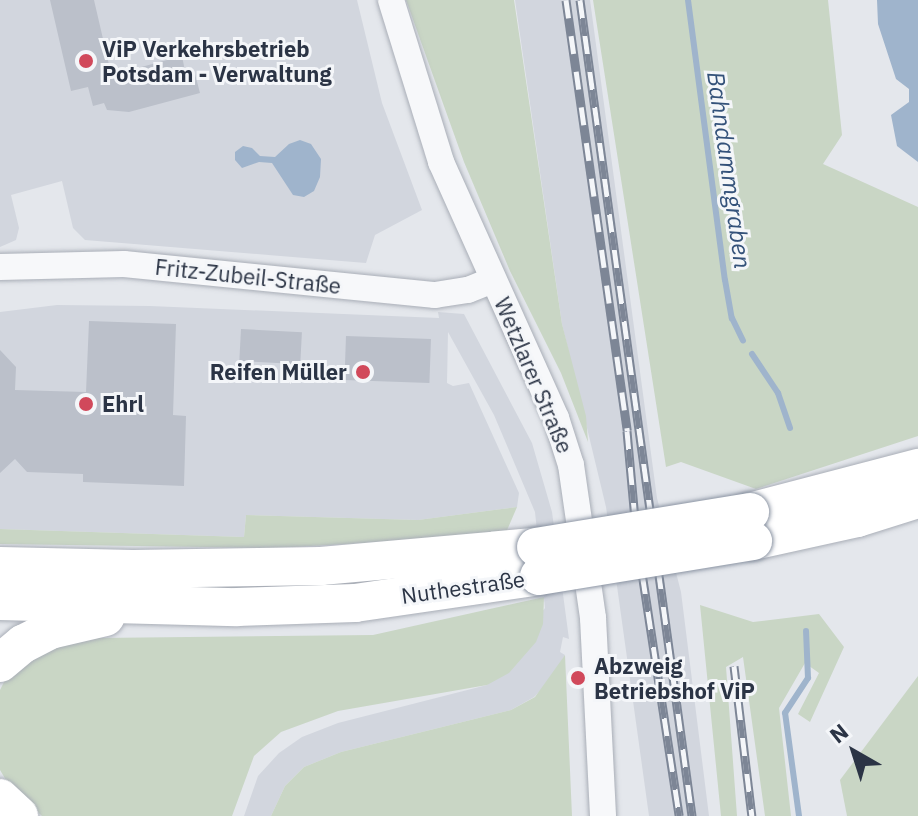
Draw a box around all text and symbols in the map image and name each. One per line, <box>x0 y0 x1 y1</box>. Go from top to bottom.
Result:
place label: ViP Verkehrsbetrieb Potsdam - Verwaltung <box>102 35 332 86</box>
marker: ViP Verkehrsbetrieb Potsdam - Verwaltung <box>77 52 95 70</box>
water label: Bahndammgraben <box>701 69 757 271</box>
street label: Fritz-Zubeil-Straße <box>154 253 342 299</box>
street label: Wetzlarer Straße <box>489 293 579 457</box>
place label: Reifen Müller <box>210 359 347 385</box>
marker: Reifen Müller <box>354 363 372 381</box>
place label: Ehrl <box>102 391 144 417</box>
marker: Ehrl <box>77 395 95 413</box>
street label: Nuthestraße <box>400 565 526 609</box>
place label: Abzweig Betriebshof ViP <box>594 652 755 704</box>
marker: Abzweig Betriebshof ViP <box>569 669 587 687</box>
north arrow <box>814 712 894 792</box>
text: N <box>823 717 854 749</box>

